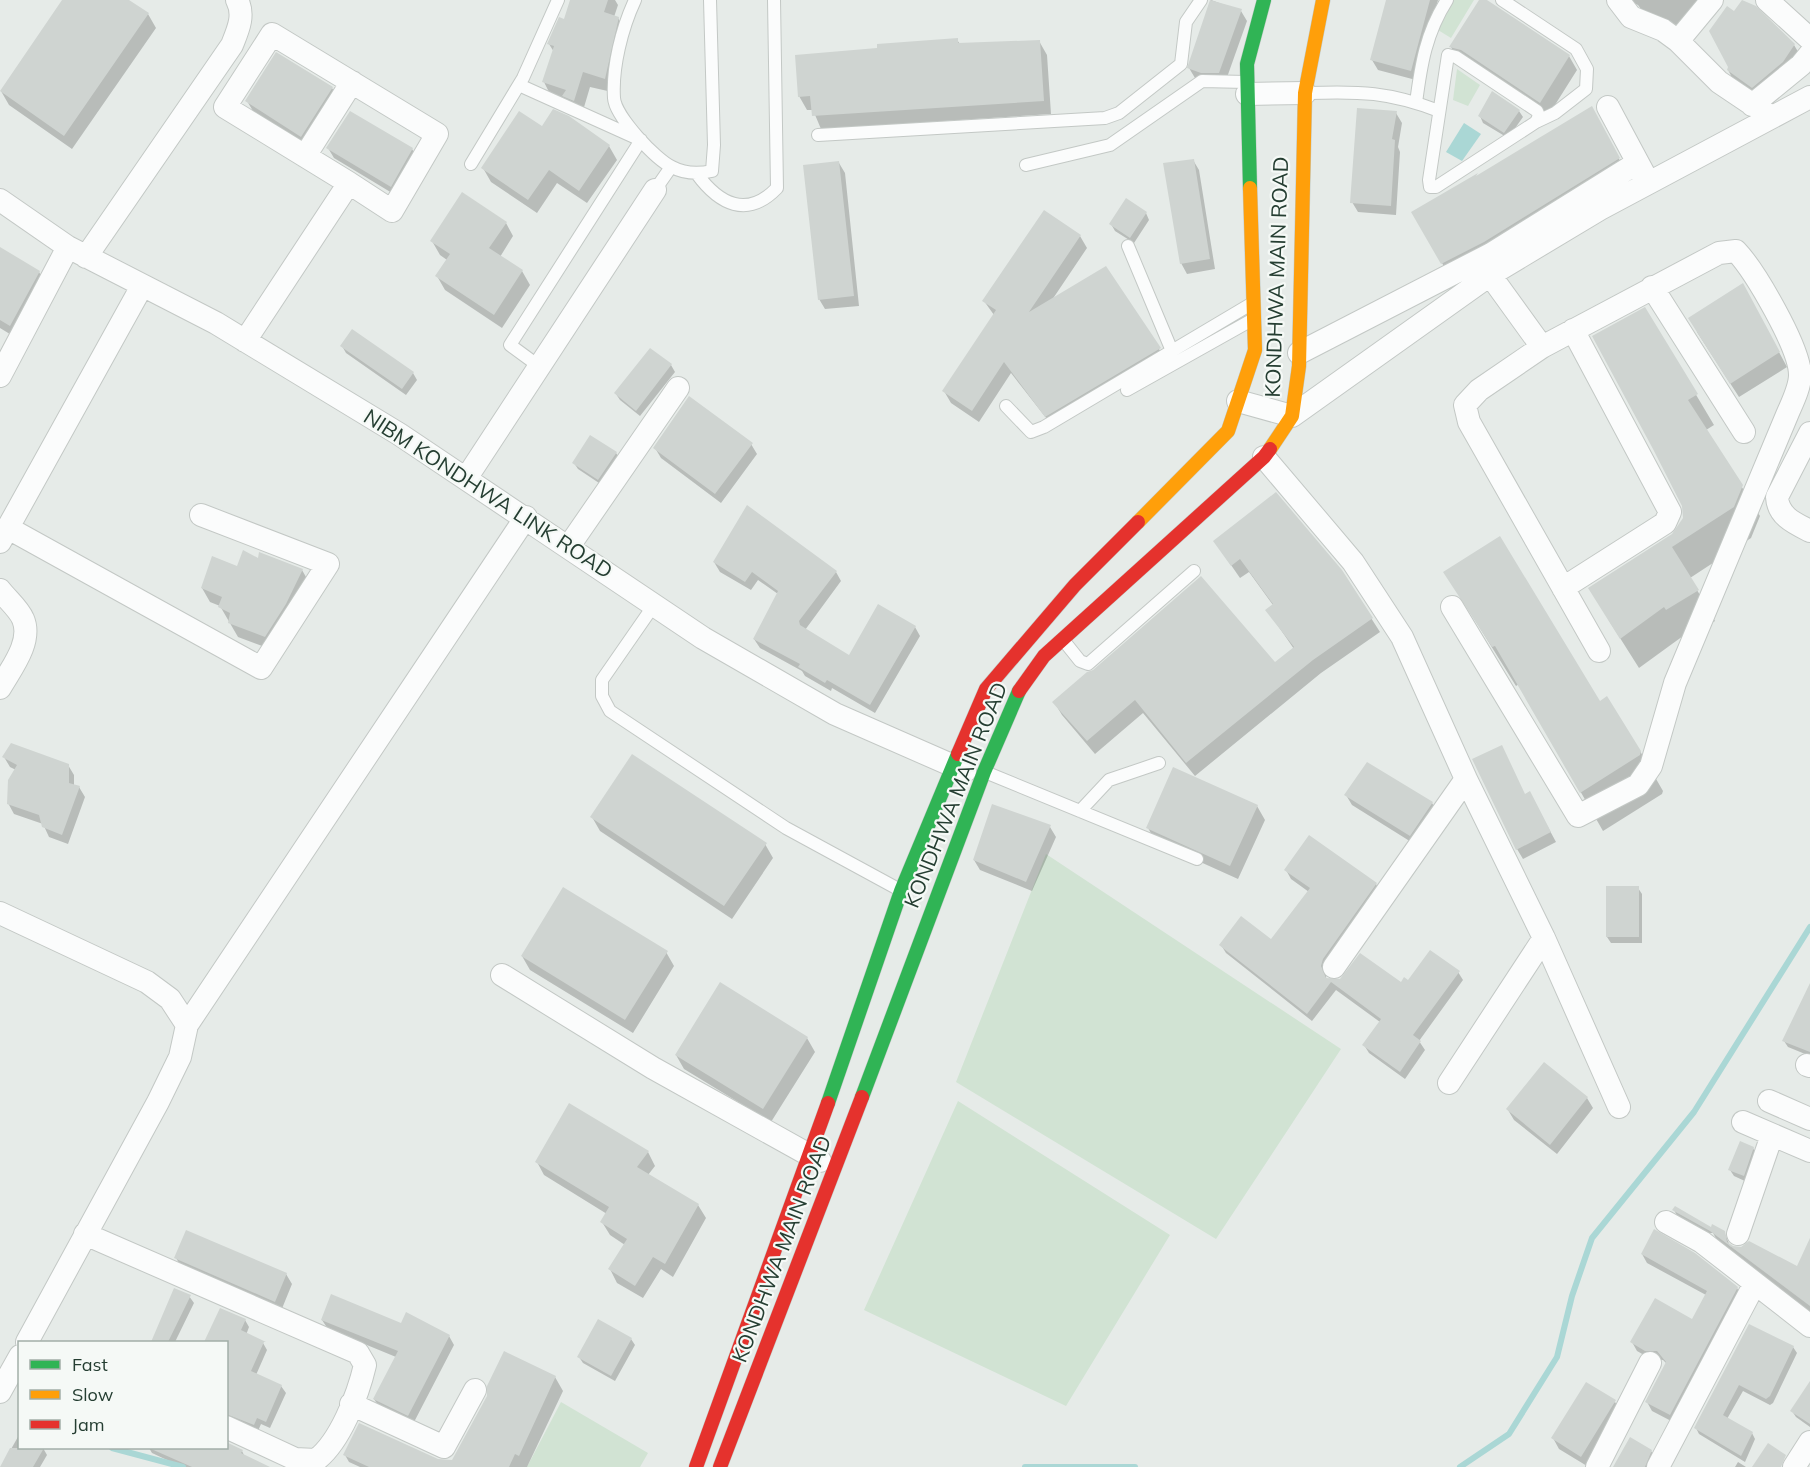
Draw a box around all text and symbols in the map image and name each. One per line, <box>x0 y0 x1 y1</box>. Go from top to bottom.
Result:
street label: KONDHWA MAIN ROAD <box>1259 156 1293 398</box>
street label: NIBM KONDHWA LINK ROAD <box>359 403 618 583</box>
street label: KONDHWA MAIN ROAD <box>898 678 1012 911</box>
street label: KONDHWA MAIN ROAD <box>726 1131 836 1366</box>
legend <box>18 1341 228 1449</box>
text: Fast <box>72 1353 108 1376</box>
text: Slow <box>72 1383 114 1406</box>
text: Jam <box>72 1413 105 1436</box>

